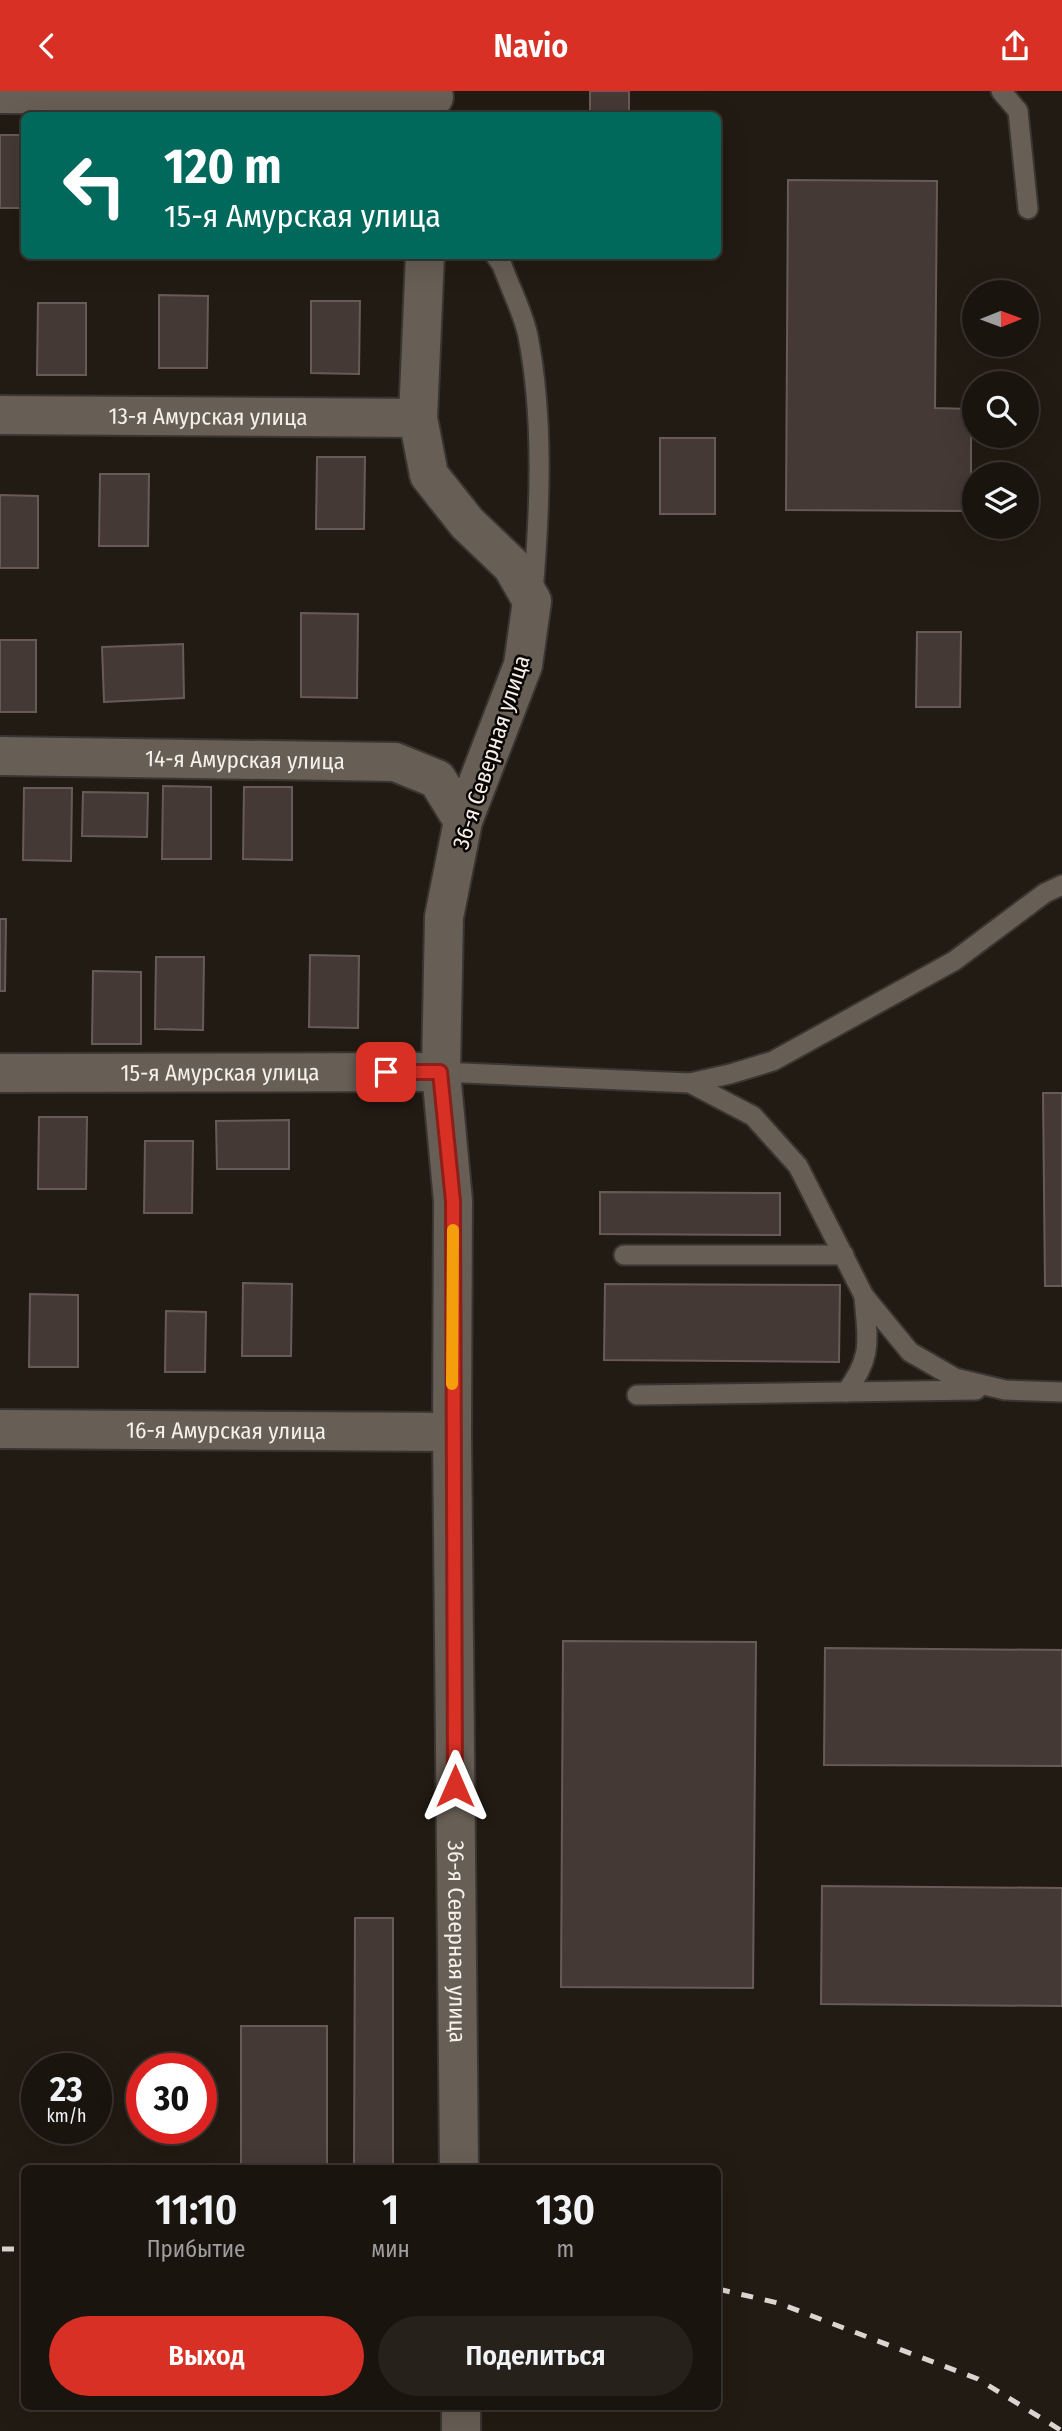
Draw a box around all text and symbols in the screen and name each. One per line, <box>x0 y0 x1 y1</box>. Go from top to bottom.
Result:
icon: back <box>28 27 66 65</box>
text: Navio <box>494 27 568 65</box>
icon: share <box>996 27 1034 65</box>
text: 120 m <box>164 137 282 196</box>
icon: left <box>49 140 140 231</box>
text: 15-я Амурская улица <box>164 197 441 235</box>
north arrow <box>962 280 1040 357</box>
map controls <box>962 280 1039 539</box>
button: search <box>962 371 1039 448</box>
street label: 13-я Амурская улица <box>108 402 308 431</box>
button: layers <box>962 462 1039 539</box>
street label: 36-я Северная улица <box>446 651 536 853</box>
street label: 14-я Амурская улица <box>145 744 345 775</box>
pin <box>356 1042 416 1102</box>
icon: arrive <box>367 1053 405 1091</box>
street label: 15-я Амурская улица <box>120 1058 320 1087</box>
street label: 16-я Амурская улица <box>126 1416 326 1445</box>
position arrow <box>418 1749 492 1823</box>
street label: 36-я Северная улица <box>442 1840 472 2043</box>
speed limit sign: 30 <box>126 2053 217 2144</box>
text: 23 <box>50 2068 83 2110</box>
text: km/h <box>46 2105 87 2127</box>
text: 11:10 <box>155 2185 237 2235</box>
text: 1 <box>382 2185 399 2235</box>
text: 130 <box>535 2185 595 2235</box>
text: Прибытие <box>147 2235 245 2263</box>
text: мин <box>371 2235 410 2263</box>
text: m <box>557 2235 574 2263</box>
button: Выход <box>49 2316 364 2396</box>
button: Поделиться <box>378 2316 693 2396</box>

